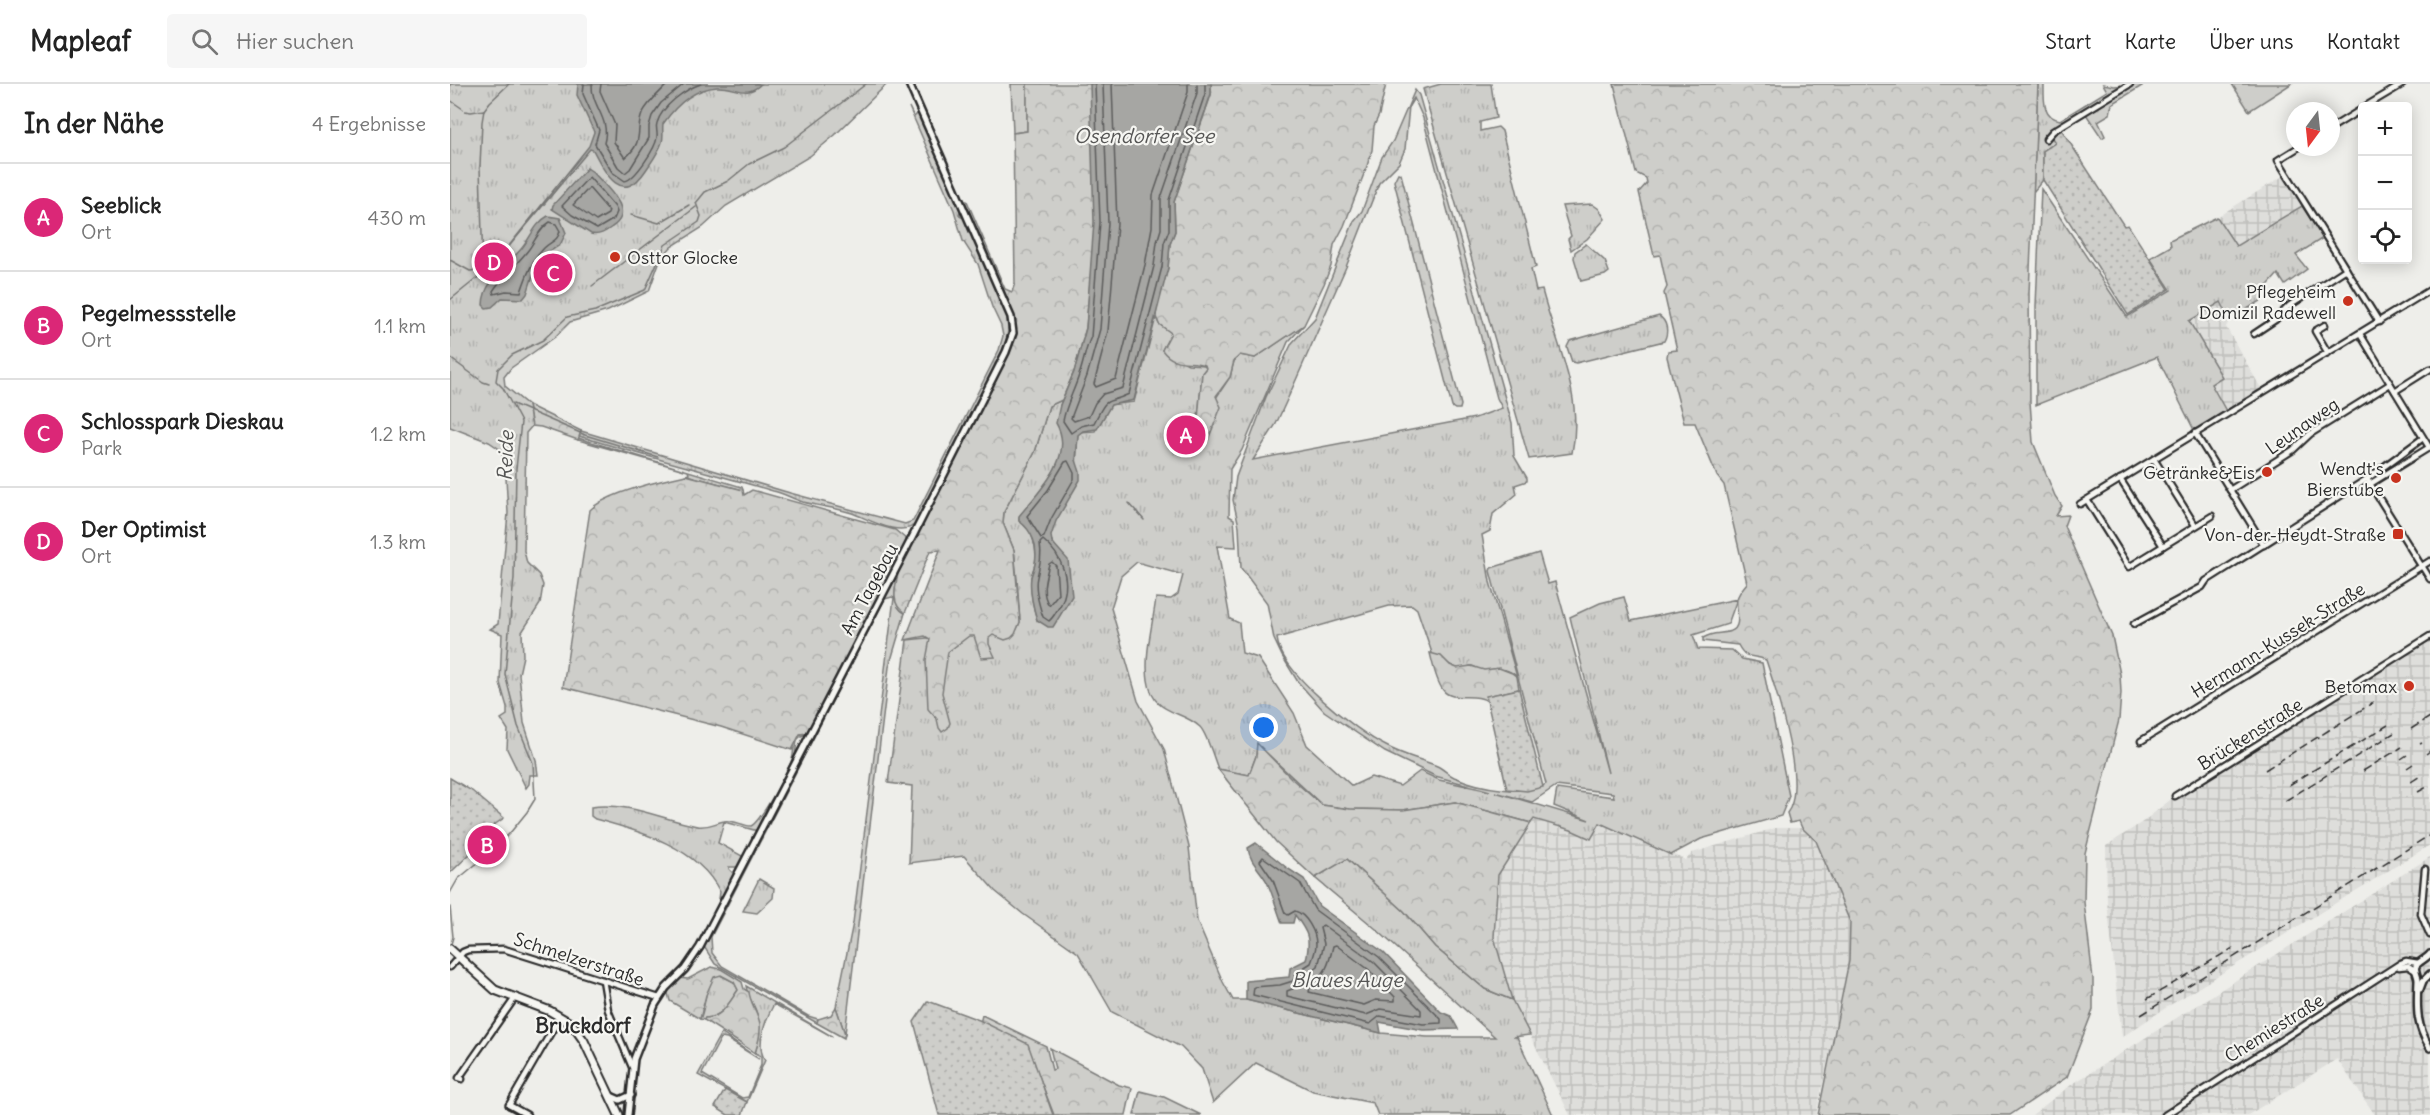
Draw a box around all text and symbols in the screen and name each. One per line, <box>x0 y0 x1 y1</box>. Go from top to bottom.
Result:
search box <box>167 14 587 68</box>
text: Mapleaf <box>30 23 131 59</box>
icon: search <box>188 25 221 58</box>
text: Hier suchen <box>236 27 354 55</box>
text: Start <box>2045 28 2091 55</box>
text: Karte <box>2124 28 2176 55</box>
text: Über uns <box>2209 28 2294 55</box>
text: Kontakt <box>2327 28 2400 55</box>
north arrow <box>2286 102 2340 156</box>
map controls <box>2358 102 2412 264</box>
button: + <box>2358 102 2412 156</box>
text: In der Nähe <box>24 107 164 140</box>
text: 4 Ergebnisse <box>312 111 426 136</box>
water label: Osendorfer See <box>1074 123 1215 148</box>
button: − <box>2358 156 2412 210</box>
text: Seeblick <box>81 191 161 219</box>
text: A <box>37 205 50 230</box>
text: 430 m <box>368 205 426 230</box>
button: locate <box>2358 210 2412 264</box>
text: Ort <box>81 219 111 244</box>
pin: D <box>474 240 513 285</box>
place label: Osttor Glocke <box>627 246 738 269</box>
pin: C <box>534 250 572 296</box>
marker: Osttor Glocke <box>608 250 622 264</box>
place label: Pflegeheim Domizil Radewell <box>2199 280 2336 324</box>
marker: Pflegeheim Domizil Radewell <box>2341 294 2355 308</box>
text: Pegelmessstelle <box>81 299 236 327</box>
text: B <box>37 313 50 338</box>
text: 1.1 km <box>374 313 426 338</box>
text: Ort <box>81 327 111 352</box>
street label: Leunaweg <box>2261 392 2343 460</box>
text: Schlosspark Dieskau <box>81 407 284 435</box>
pin: A <box>1166 412 1206 458</box>
text: C <box>37 421 50 446</box>
text: 1.2 km <box>370 421 426 446</box>
water label: Reide <box>492 429 518 481</box>
text: Park <box>81 435 122 460</box>
place label: Wendt's Bierstube <box>2307 457 2384 501</box>
place label: Getränke&Eis <box>2143 461 2255 484</box>
marker: Getränke&Eis <box>2260 465 2274 479</box>
marker: Wendt's Bierstube <box>2389 471 2403 485</box>
text: Der Optimist <box>81 515 206 543</box>
place label: Von-der-Heydt-Straße <box>2204 523 2386 546</box>
marker: Von-der-Heydt-Straße <box>2391 527 2405 541</box>
text: D <box>36 529 51 554</box>
text: 1.3 km <box>370 529 426 554</box>
street label: Am Tagebau <box>835 539 903 639</box>
text: Ort <box>81 543 111 568</box>
street label: Hermann-Kussek-Straße <box>2187 577 2369 703</box>
place label: Betomax <box>2324 675 2397 698</box>
marker: Betomax <box>2402 679 2416 693</box>
street label: Brückenstraße <box>2193 693 2307 775</box>
your location <box>1249 713 1278 742</box>
pin: B <box>468 822 507 867</box>
street label: Schmelzerstraße <box>511 927 647 991</box>
water label: Blaues Auge <box>1291 967 1404 992</box>
street label: Chemiestraße <box>2220 988 2328 1068</box>
district label: Bruckdorf <box>535 1012 632 1039</box>

